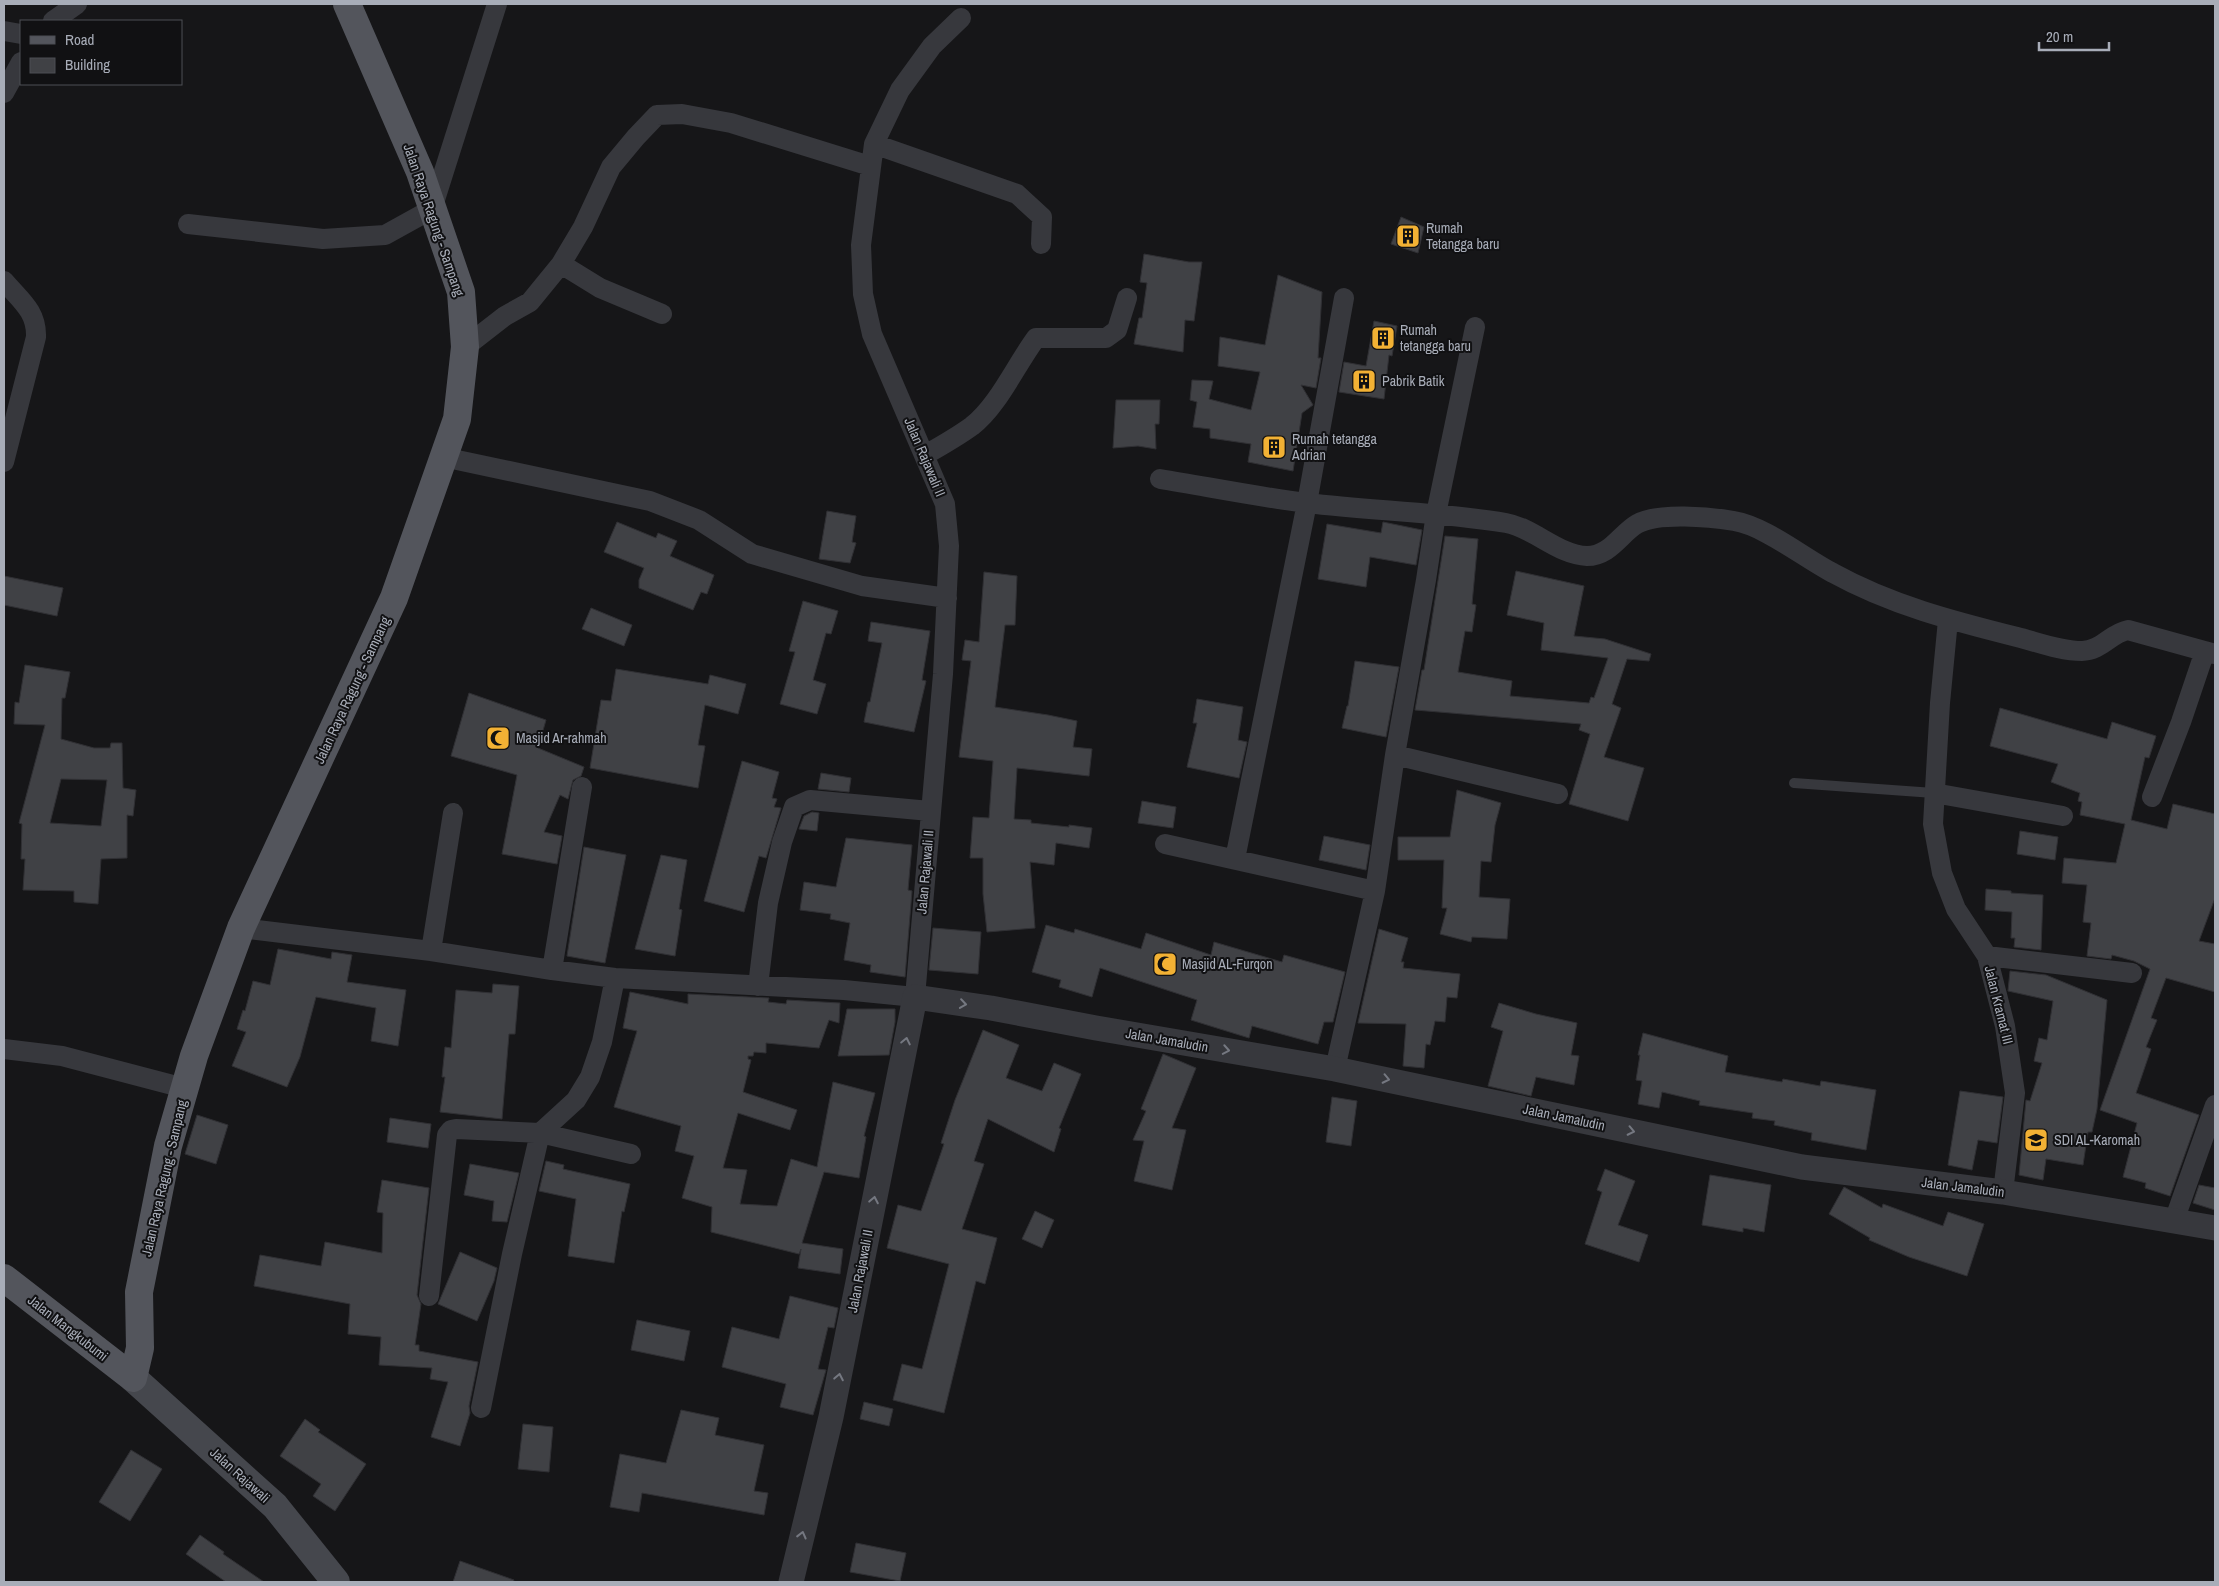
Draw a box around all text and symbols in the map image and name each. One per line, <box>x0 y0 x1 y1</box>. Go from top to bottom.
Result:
legend <box>20 20 182 85</box>
scale bar <box>2039 20 2109 52</box>
text: 20 m <box>2046 26 2073 47</box>
text: Road <box>65 29 94 50</box>
text: Building <box>65 54 110 75</box>
street label: Jalan Raya Ragung - Sampang <box>399 141 469 299</box>
place label: Rumah Tetangga baru <box>1426 219 1499 253</box>
building icon: Rumah Tetangga baru <box>1395 223 1421 249</box>
place label: Rumah tetangga baru <box>1400 321 1471 355</box>
building icon: Rumah tetangga baru <box>1370 325 1396 351</box>
building icon: Pabrik Batik <box>1351 368 1377 394</box>
place label: Pabrik Batik <box>1382 372 1445 390</box>
street label: Jalan Rajawali II <box>900 415 950 499</box>
place label: Rumah tetangga Adrian <box>1291 430 1377 464</box>
building icon: Rumah tetangga Adrian <box>1261 434 1287 460</box>
street label: Jalan Raya Ragung - Sampang <box>310 613 394 766</box>
mosque icon: Masjid Ar-rahmah <box>485 725 511 751</box>
place label: Masjid Ar-rahmah <box>516 729 607 747</box>
street label: Jalan Rajawali II <box>912 829 938 915</box>
mosque icon: Masjid AL-Furqon <box>1152 951 1178 977</box>
place label: Masjid AL-Furqon <box>1182 955 1273 973</box>
street label: Jalan Kramat III <box>1981 964 2017 1046</box>
one-way arrow <box>959 999 967 1009</box>
street label: Jalan Jamaludin <box>1124 1024 1210 1056</box>
one-way arrow <box>900 1036 911 1045</box>
one-way arrow <box>1222 1045 1231 1055</box>
one-way arrow <box>1382 1074 1391 1084</box>
street label: Jalan Raya Ragung - Sampang <box>137 1097 191 1258</box>
street label: Jalan Jamaludin <box>1521 1100 1607 1134</box>
one-way arrow <box>1626 1125 1635 1136</box>
school or university icon: SDI AL-Karomah <box>2023 1127 2049 1153</box>
place label: SDI AL-Karomah <box>2054 1131 2140 1149</box>
street label: Jalan Jamaludin <box>1920 1173 2006 1201</box>
one-way arrow <box>868 1196 879 1204</box>
street label: Jalan Rajawali II <box>843 1228 877 1314</box>
street label: Jalan Mangkubumi <box>24 1291 112 1365</box>
one-way arrow <box>833 1372 843 1381</box>
street label: Jalan Rajawali <box>206 1443 274 1507</box>
one-way arrow <box>796 1530 807 1539</box>

